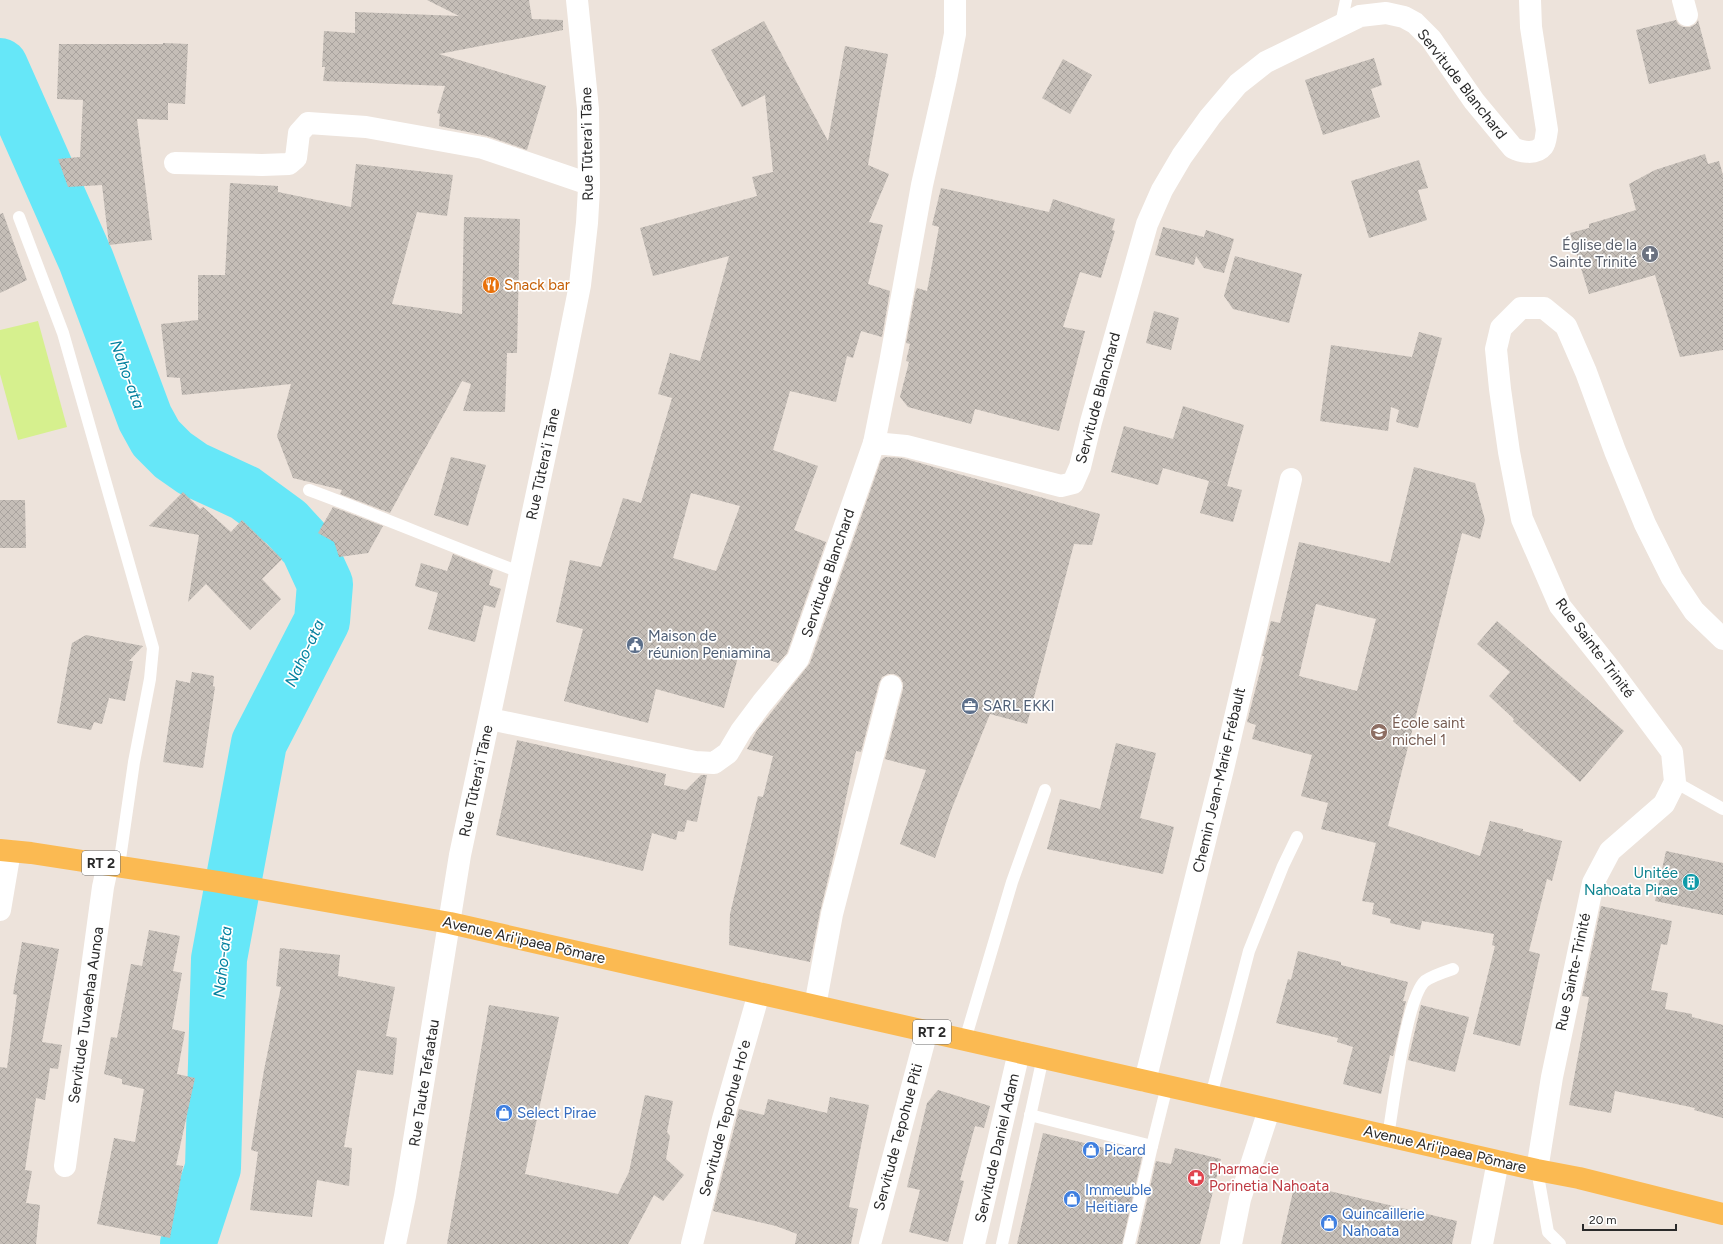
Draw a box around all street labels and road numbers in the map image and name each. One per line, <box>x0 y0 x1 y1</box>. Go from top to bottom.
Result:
street label: Servitude Blanchard <box>1413 25 1511 143</box>
street label: Rue Tūtera'i Tāne <box>577 87 597 201</box>
street label: Servitude Blanchard <box>1072 330 1124 466</box>
street label: Rue Tūtera'i Tāne <box>522 406 564 522</box>
street label: Servitude Blanchard <box>798 506 858 640</box>
street label: Rue Sainte-Trinité <box>1552 595 1638 701</box>
street label: Chemin Jean-Marie Frébault <box>1189 685 1249 874</box>
street label: Rue Tūtera'i Tāne <box>455 723 497 839</box>
road number: RT 2 <box>82 851 120 875</box>
street label: Rue Sainte-Trinité <box>1552 911 1594 1033</box>
street label: Avenue Ari'ipaea Pōmare <box>441 912 607 968</box>
street label: Servitude Tuvaehaa Aunoa <box>65 925 107 1105</box>
street label: Rue Taute Tefaatau <box>405 1018 443 1148</box>
road number: RT 2 <box>913 1020 951 1044</box>
street label: Servitude Tepohue Ho'e <box>695 1038 755 1198</box>
street label: Servitude Tepohue Piti <box>870 1061 926 1213</box>
street label: Servitude Daniel Adam <box>971 1072 1023 1224</box>
street label: Avenue Ari'ipaea Pōmare <box>1362 1121 1528 1177</box>

